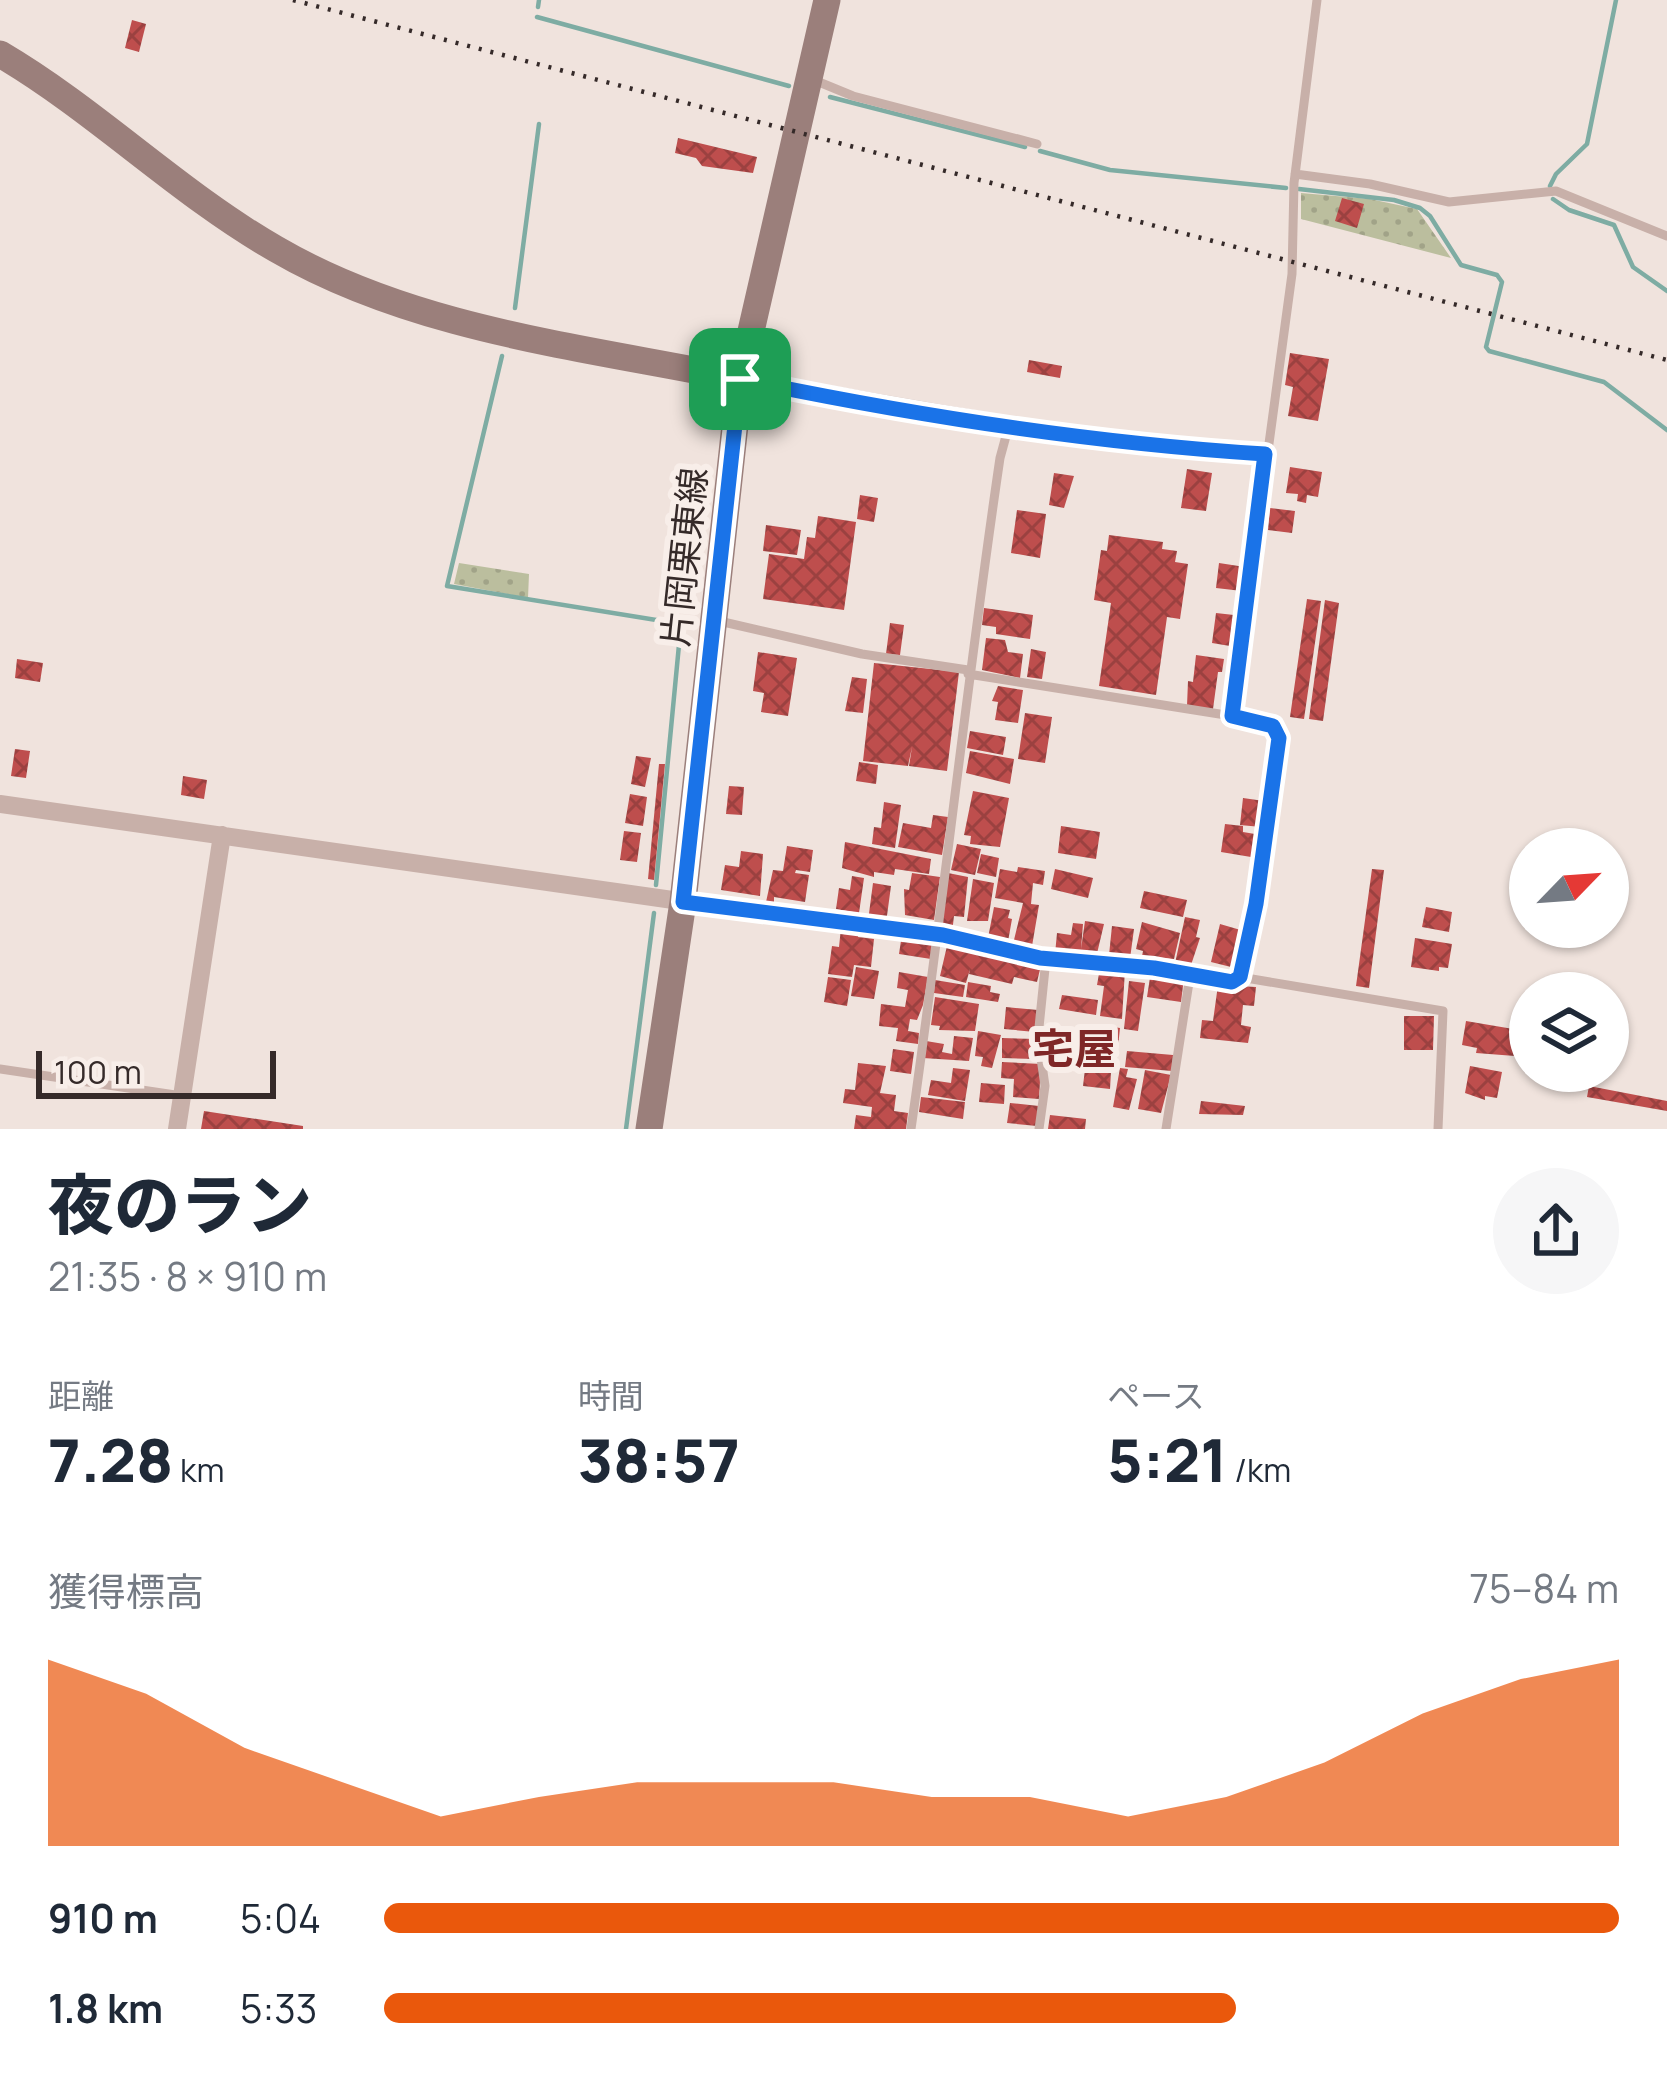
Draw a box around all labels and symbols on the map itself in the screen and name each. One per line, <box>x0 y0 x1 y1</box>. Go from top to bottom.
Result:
pin <box>689 328 791 430</box>
street label: 片岡栗東線 <box>650 465 718 649</box>
north arrow <box>1509 828 1629 948</box>
district label: 宅屋 <box>1032 1019 1116 1077</box>
scale bar <box>36 1045 276 1098</box>

